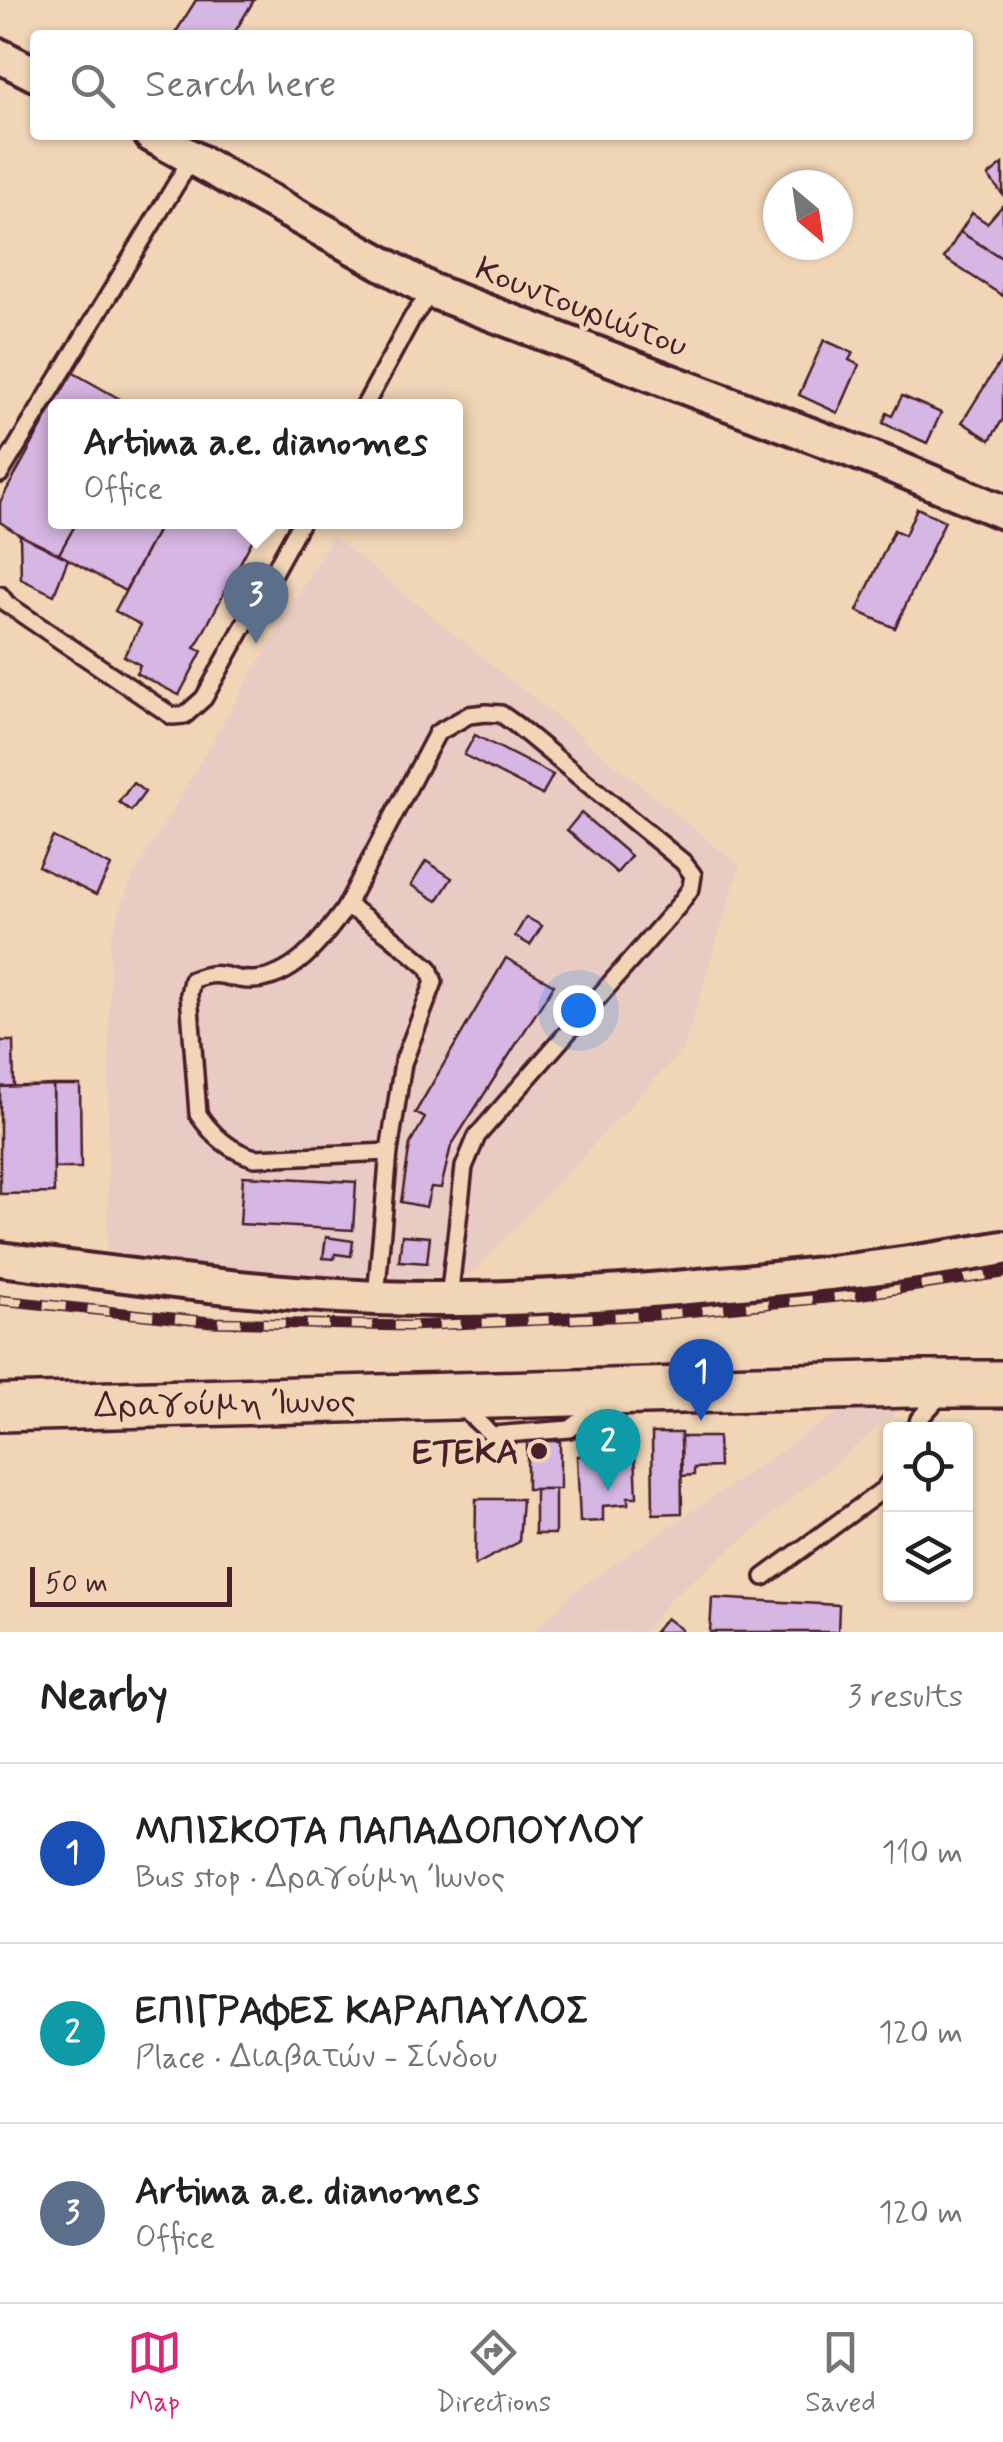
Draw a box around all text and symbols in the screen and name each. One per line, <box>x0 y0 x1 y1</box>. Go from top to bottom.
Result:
search box <box>30 30 973 140</box>
icon: search <box>65 58 120 113</box>
text: Search here <box>145 61 336 110</box>
north arrow <box>763 170 853 260</box>
street label: Κουντουριώτου <box>469 246 694 369</box>
popup <box>48 399 463 529</box>
text: Artima a.e. dianomes <box>83 419 428 468</box>
text: Office <box>83 468 163 510</box>
pin: 3 <box>224 562 288 644</box>
your location <box>553 985 604 1036</box>
pin: 1 <box>668 1338 734 1421</box>
street label: Δραγούμη Ίωνος <box>94 1379 356 1429</box>
pin: 2 <box>576 1408 640 1491</box>
map controls <box>883 1422 973 1602</box>
button: locate <box>883 1422 973 1512</box>
place label: ΕΤΕΚΑ <box>412 1430 519 1476</box>
marker: ΕΤΕΚΑ <box>528 1440 550 1462</box>
button: layers <box>883 1512 973 1602</box>
scale bar <box>30 1562 232 1606</box>
text: 50 m <box>45 1566 108 1603</box>
text: Nearby <box>40 1670 168 1725</box>
text: 3 results <box>847 1676 963 1718</box>
text: ΜΠΙΣΚΟΤΑ ΠΑΠΑΔΟΠΟΥΛΟΥ <box>135 1808 644 1857</box>
text: 1 <box>65 1832 80 1874</box>
text: 110 m <box>882 1832 963 1874</box>
text: Bus stop · Δραγούμη Ίωνος <box>135 1857 505 1899</box>
text: ΕΠΙΓΡΑΦΕΣ ΚΑΡΑΠΑΥΛΟΣ <box>135 1988 589 2037</box>
text: 2 <box>65 2012 80 2054</box>
text: 120 m <box>878 2012 963 2054</box>
text: Place · Διαβατών - Σίνδου <box>135 2037 497 2079</box>
text: Artima a.e. dianomes <box>135 2168 480 2217</box>
text: 3 <box>65 2192 80 2234</box>
text: 120 m <box>878 2192 963 2234</box>
text: Office <box>135 2217 215 2259</box>
tab: Map <box>127 2325 182 2422</box>
tab: Directions <box>436 2325 551 2422</box>
tab: Saved <box>805 2325 876 2422</box>

